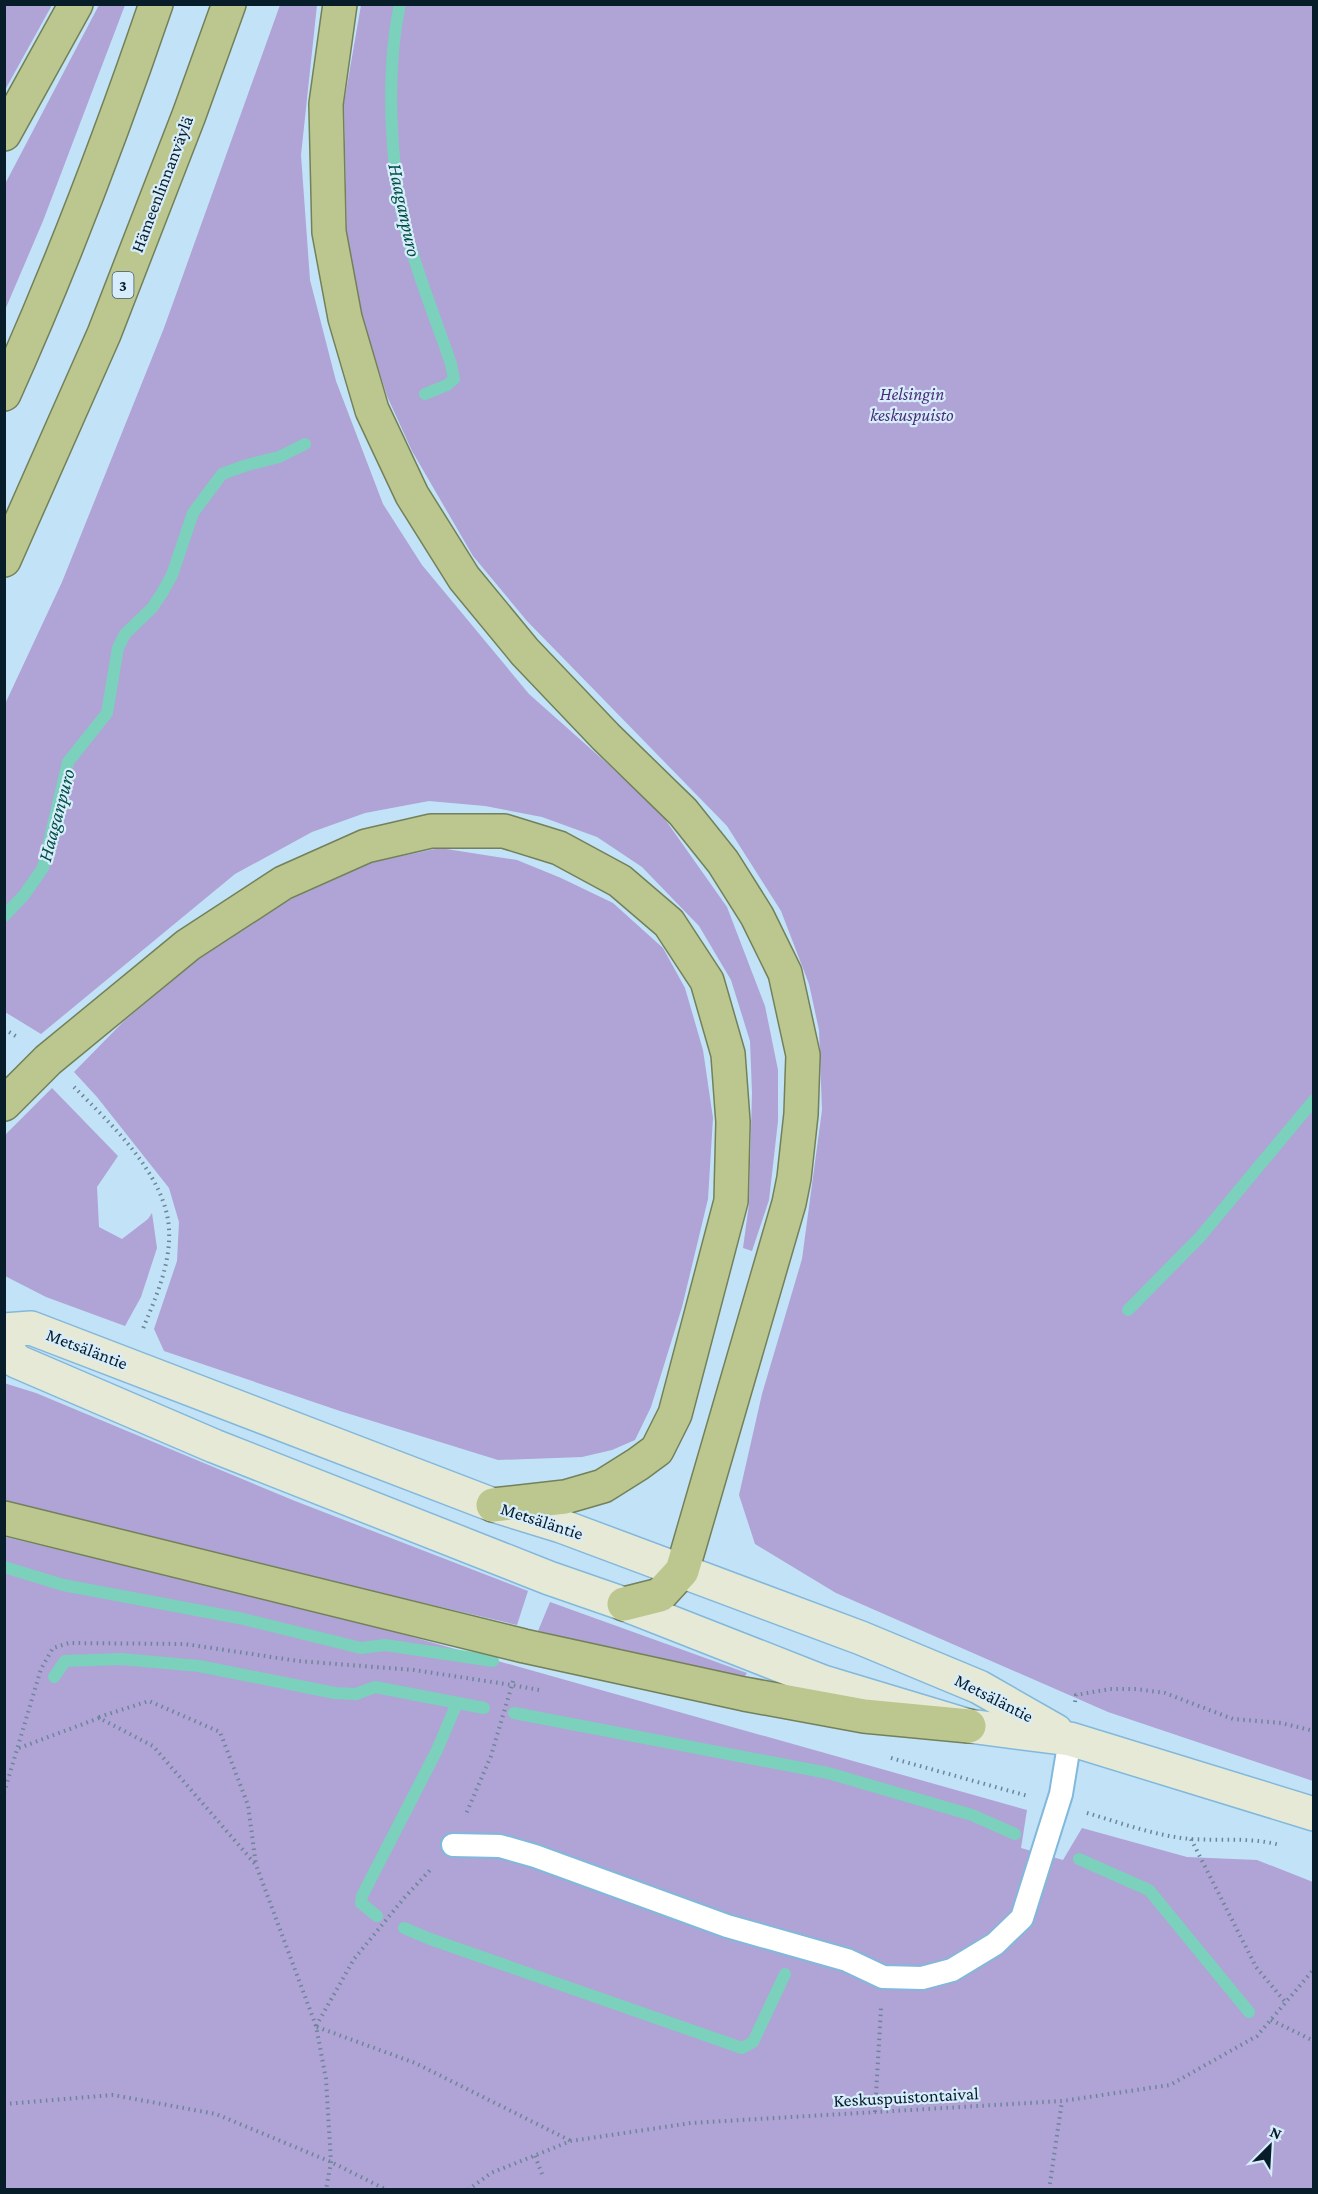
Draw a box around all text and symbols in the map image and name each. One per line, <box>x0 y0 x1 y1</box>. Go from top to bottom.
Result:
street label: Hämeenlinnanväylä <box>127 113 197 255</box>
water label: Haaganpuro <box>383 161 426 259</box>
road number: 3 <box>112 272 134 298</box>
park label: Helsingin keskuspuisto <box>870 384 954 425</box>
water label: Haaganpuro <box>33 766 80 864</box>
street label: Metsäläntie <box>44 1324 131 1374</box>
street label: Metsäläntie <box>498 1498 586 1544</box>
street label: Metsäläntie <box>951 1670 1037 1726</box>
street label: Keskuspuistontaival <box>833 2083 979 2111</box>
north arrow <box>1240 2116 1300 2176</box>
text: N <box>1267 2123 1284 2143</box>

